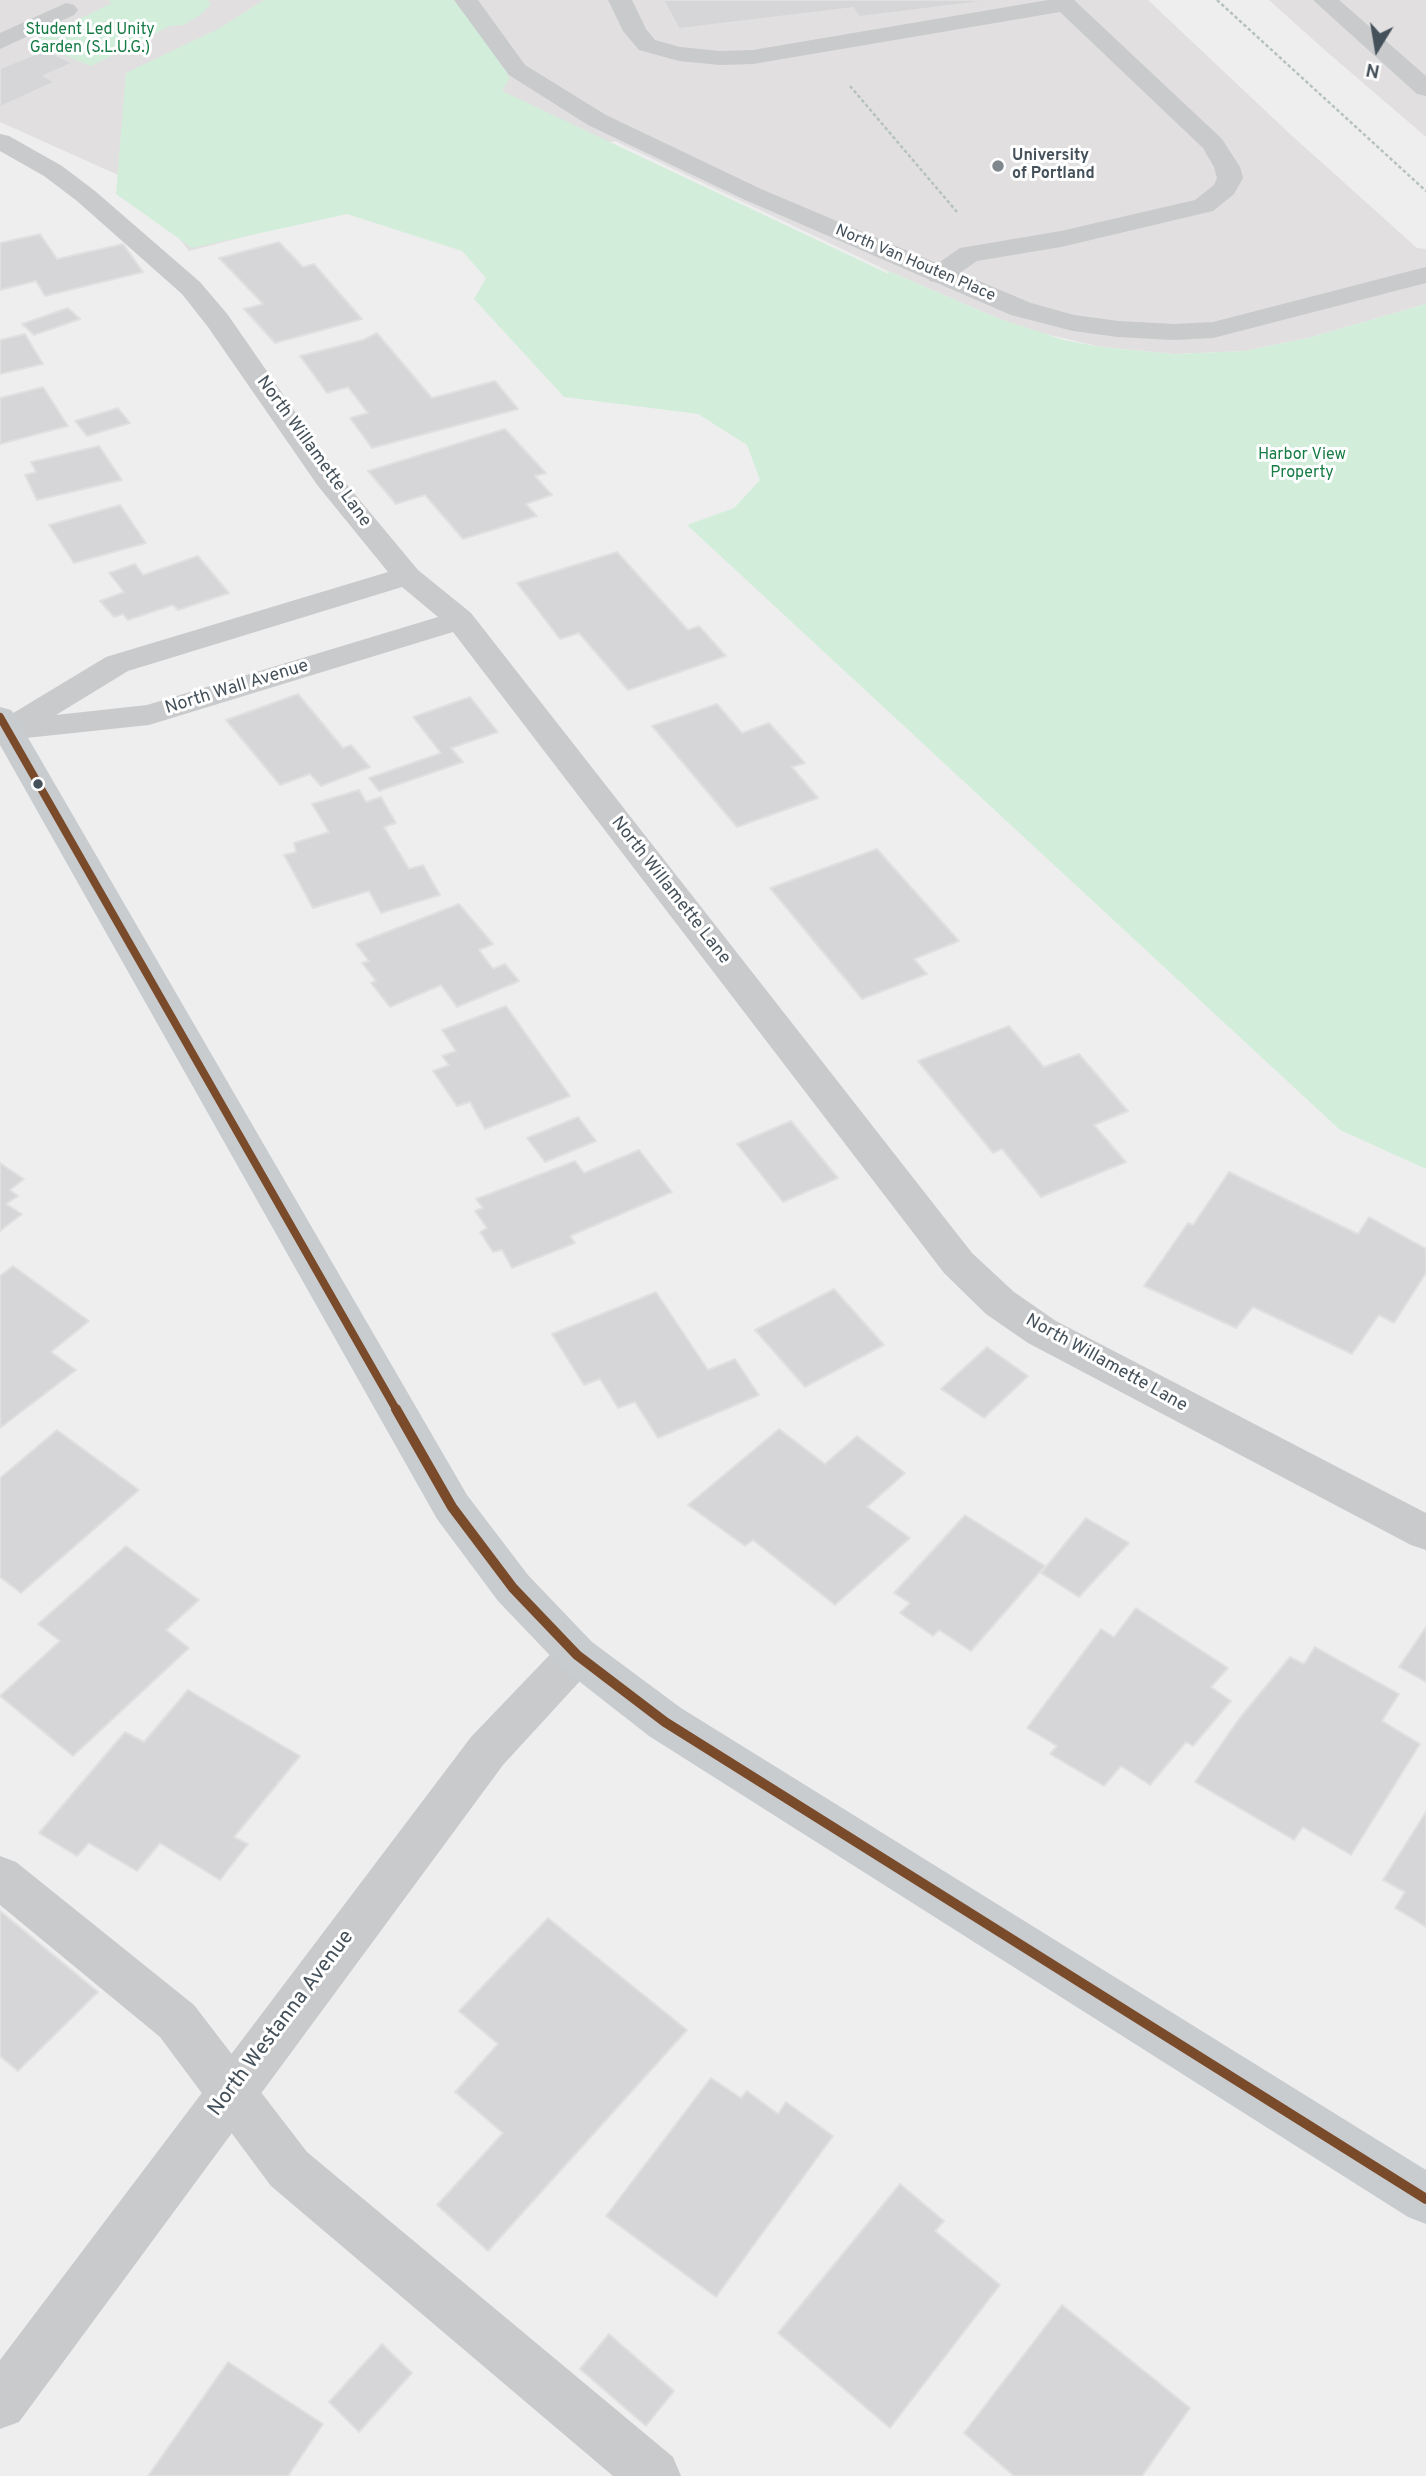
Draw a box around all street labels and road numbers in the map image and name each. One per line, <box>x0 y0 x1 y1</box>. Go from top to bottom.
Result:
street label: North Van Houten Place <box>832 222 998 306</box>
street label: North Willamette Lane <box>251 372 375 532</box>
street label: North Wall Avenue <box>163 656 311 720</box>
street label: North Willamette Lane <box>606 813 734 969</box>
street label: North Willamette Lane <box>1021 1311 1191 1417</box>
street label: North Westanna Avenue <box>204 1926 360 2122</box>

